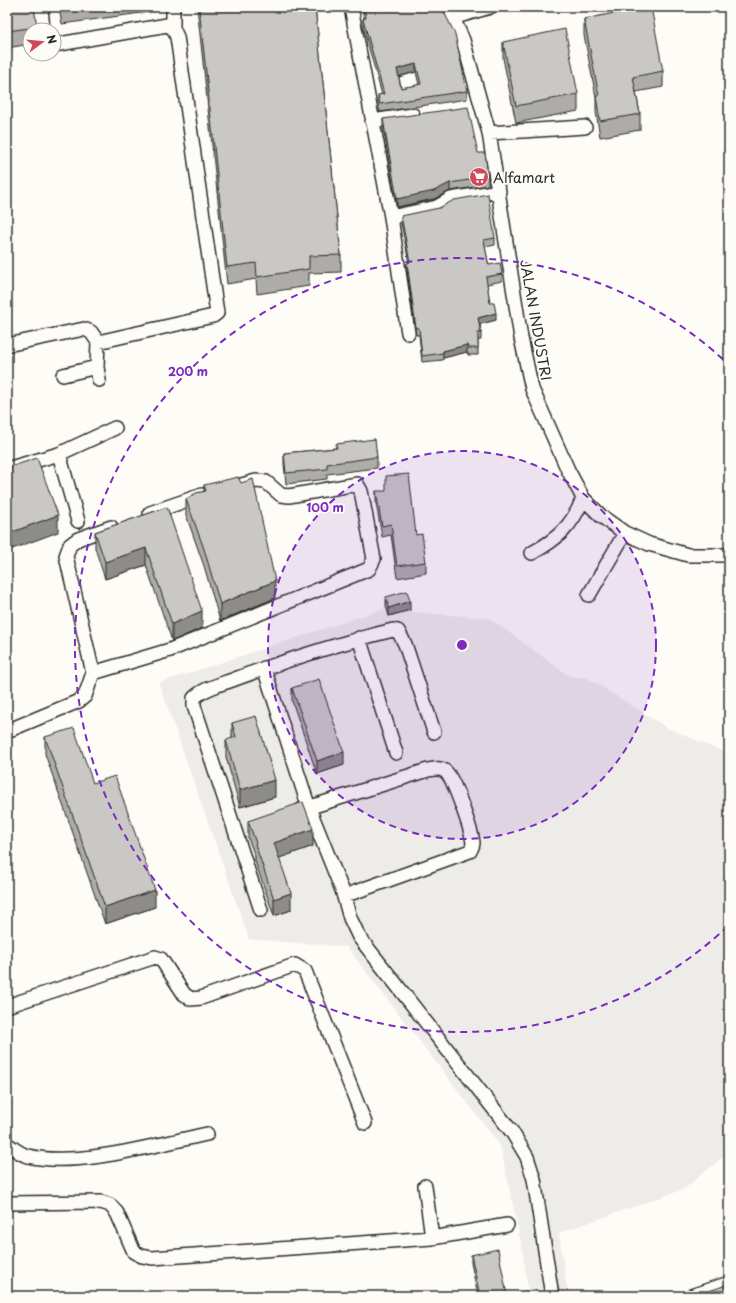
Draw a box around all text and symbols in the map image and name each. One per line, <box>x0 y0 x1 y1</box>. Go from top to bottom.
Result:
north arrow <box>22 22 62 62</box>
text: N <box>43 33 62 46</box>
supermarket icon: Alfamart <box>468 166 490 188</box>
place label: Alfamart <box>493 167 556 188</box>
street label: JALAN INDUSTRI <box>515 258 557 382</box>
text: 200 m <box>168 362 208 380</box>
text: 100 m <box>306 498 344 516</box>
centre of rings <box>455 638 469 652</box>

